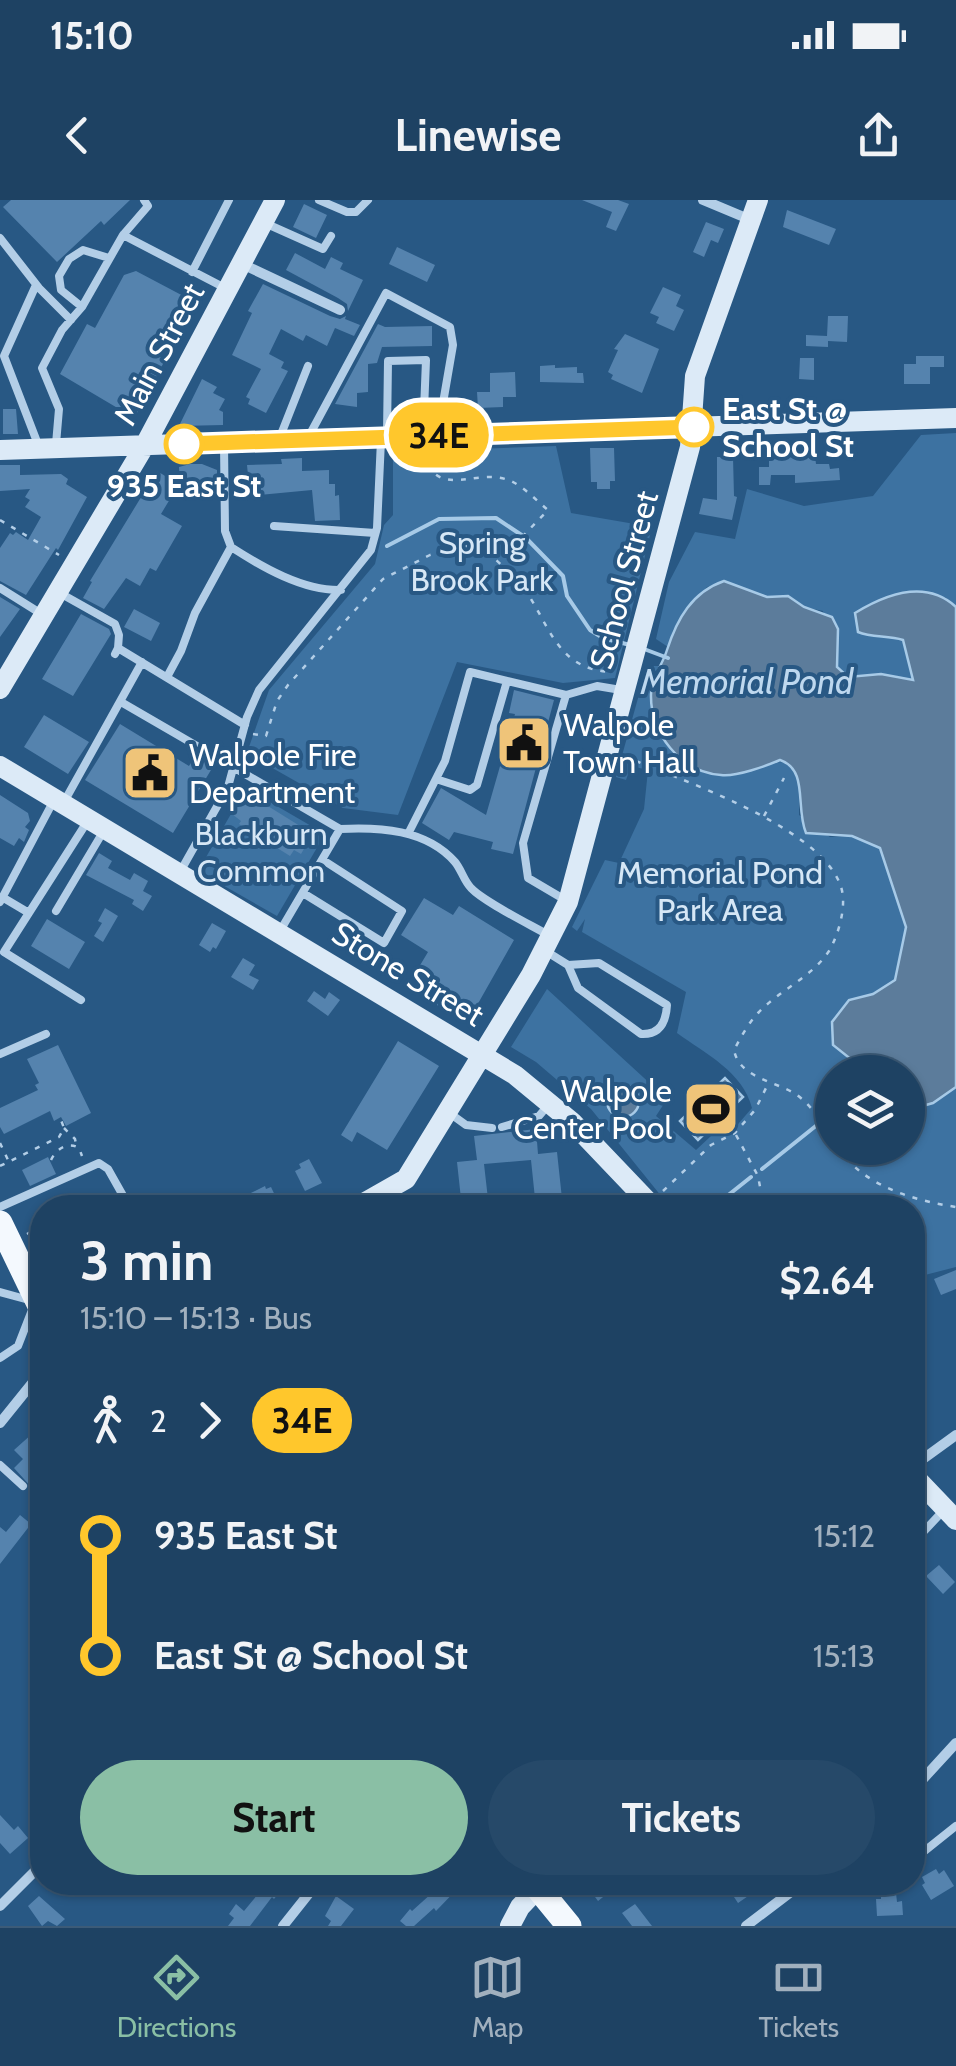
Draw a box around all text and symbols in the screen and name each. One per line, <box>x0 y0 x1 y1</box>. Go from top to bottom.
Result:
text: 15:10 <box>50 12 134 59</box>
icon: back <box>50 108 105 163</box>
text: Linewise <box>395 108 562 162</box>
icon: share <box>851 108 906 163</box>
street label: Main Street <box>105 276 212 431</box>
place label: East St @ School St <box>722 389 854 465</box>
line badge: 34E <box>382 402 496 468</box>
marker: East St @ School St <box>675 408 713 446</box>
text: 34E <box>409 414 469 457</box>
marker: 935 East St <box>165 425 203 463</box>
place label: 935 East St <box>107 466 261 505</box>
street label: School Street <box>581 486 666 673</box>
park label: Spring Brook Park <box>410 523 554 599</box>
water label: Memorial Pond <box>639 660 854 703</box>
place label: Walpole Town Hall <box>563 705 696 781</box>
public building icon: Walpole Town Hall <box>494 713 554 773</box>
place label: Walpole Fire Department <box>189 735 357 811</box>
public building icon: Walpole Fire Department <box>120 743 180 803</box>
park label: Blackburn Common <box>194 814 328 890</box>
park label: Memorial Pond Park Area <box>617 853 823 929</box>
street label: Stone Street <box>325 913 491 1034</box>
map controls <box>815 1055 925 1165</box>
button: layers <box>815 1055 925 1165</box>
place label: Walpole Center Pool <box>514 1071 672 1147</box>
sports icon: Walpole Center Pool <box>681 1079 741 1139</box>
text: 3 min <box>80 1227 213 1294</box>
text: $2.64 <box>779 1257 875 1304</box>
text: 15:10 – 15:13 · Bus <box>80 1298 312 1337</box>
icon: walk <box>80 1393 135 1448</box>
icon: forward <box>182 1393 237 1448</box>
text: 34E <box>272 1399 332 1442</box>
text: 2 <box>150 1401 167 1440</box>
text: 935 East St <box>154 1512 338 1559</box>
text: 15:12 <box>813 1516 875 1555</box>
text: East St @ School St <box>154 1632 468 1679</box>
text: 15:13 <box>813 1636 875 1675</box>
button: Start <box>80 1760 468 1875</box>
button: Tickets <box>488 1760 875 1875</box>
tab: Directions <box>117 1950 236 2044</box>
tab: Map <box>470 1950 525 2044</box>
tab: Tickets <box>759 1950 839 2044</box>

